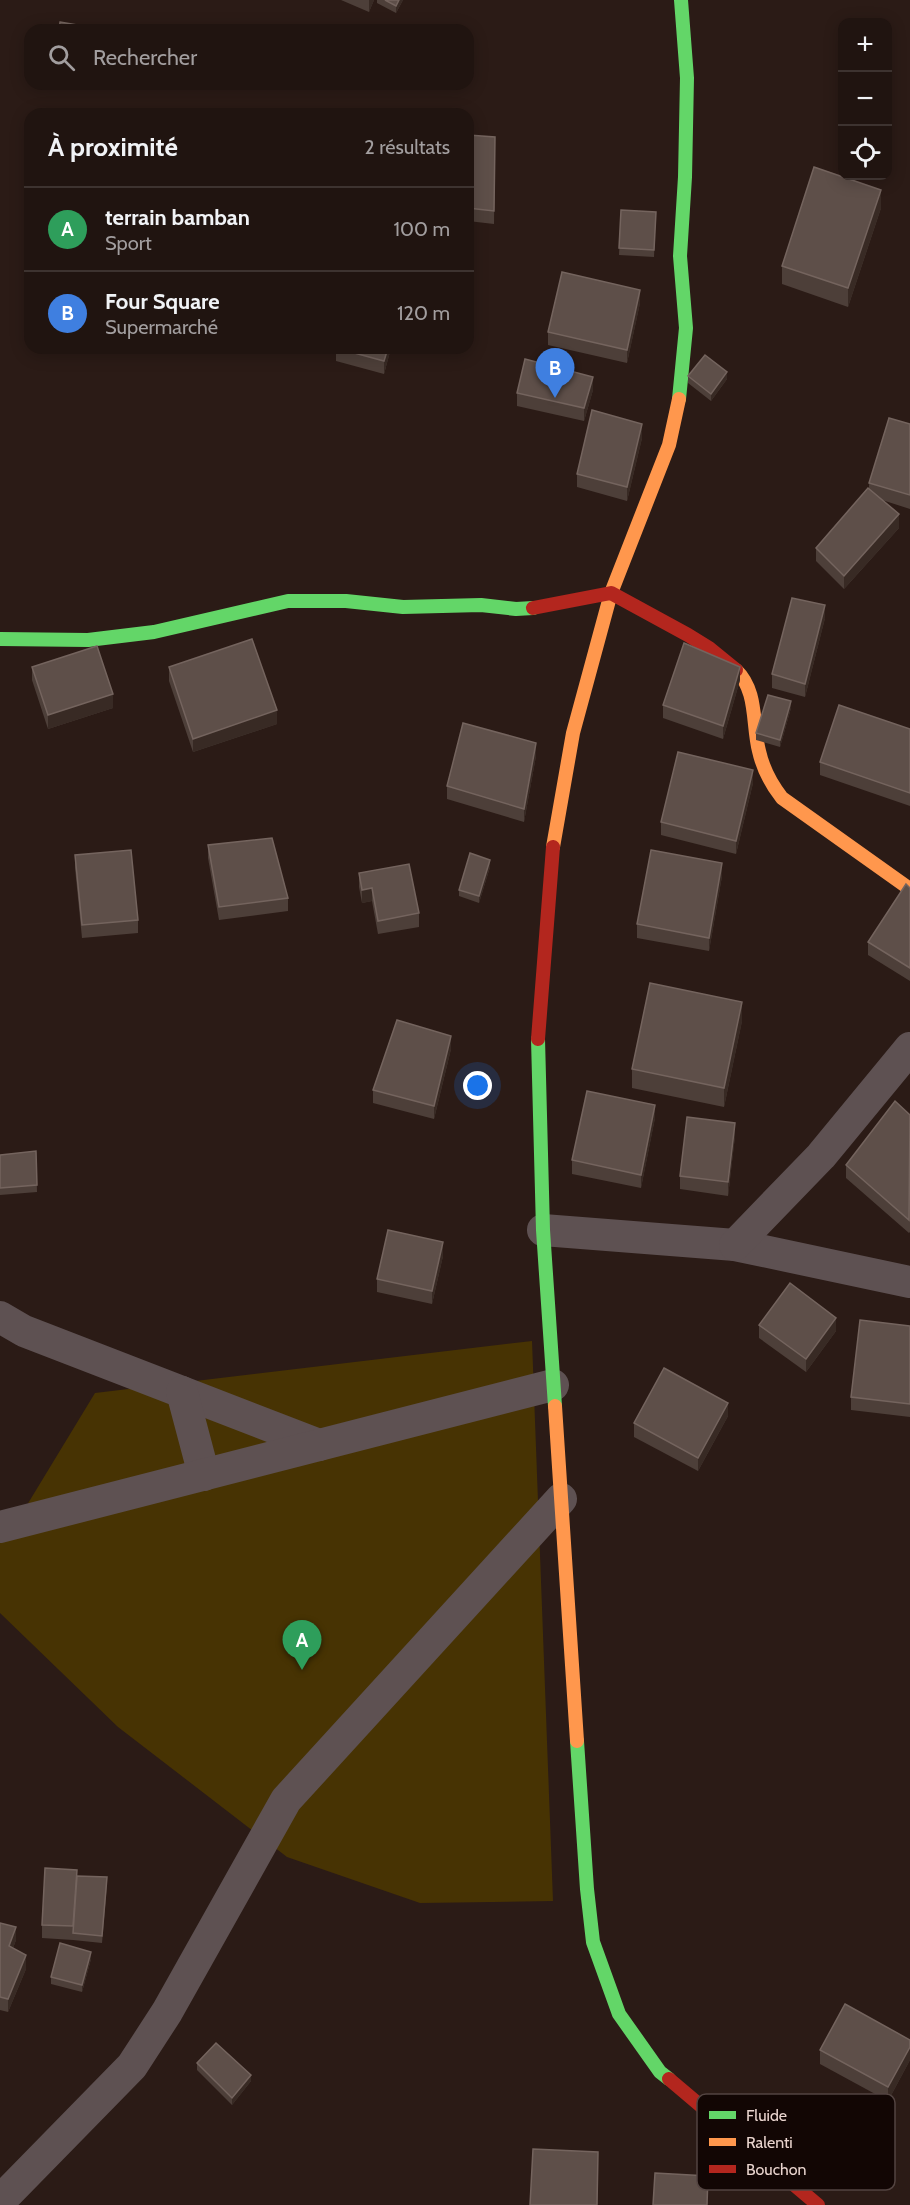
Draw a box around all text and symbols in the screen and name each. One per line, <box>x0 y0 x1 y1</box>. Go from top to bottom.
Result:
map controls <box>838 18 892 180</box>
button: + <box>838 18 892 72</box>
search box <box>24 24 474 90</box>
icon: search <box>45 41 78 74</box>
text: Rechercher <box>93 44 197 71</box>
button: − <box>838 72 892 126</box>
button: locate <box>838 126 892 180</box>
text: À proximité <box>48 131 178 163</box>
text: 2 résultats <box>364 135 450 159</box>
text: terrain bamban <box>105 204 250 231</box>
text: A <box>61 217 74 241</box>
text: 100 m <box>394 217 450 241</box>
text: Sport <box>105 231 152 255</box>
text: Four Square <box>105 288 220 315</box>
text: B <box>61 301 74 325</box>
text: 120 m <box>397 301 450 325</box>
text: Supermarché <box>105 315 218 339</box>
pin: B <box>536 348 574 398</box>
your location <box>463 1071 492 1100</box>
pin: A <box>282 1620 322 1670</box>
legend <box>697 2094 895 2190</box>
text: Fluide <box>746 2106 787 2125</box>
text: Ralenti <box>746 2133 793 2152</box>
text: Bouchon <box>746 2160 806 2179</box>

